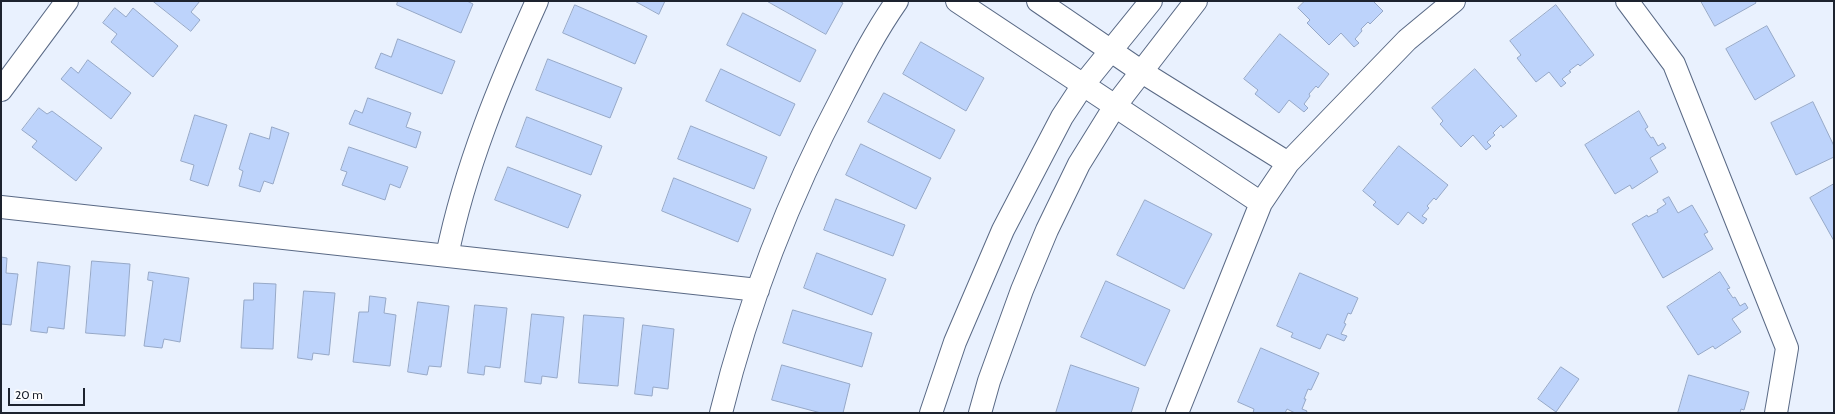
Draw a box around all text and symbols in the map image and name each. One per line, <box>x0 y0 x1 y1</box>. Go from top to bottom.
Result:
scale bar <box>10 380 87 406</box>
text: 20 m <box>15 387 43 402</box>

